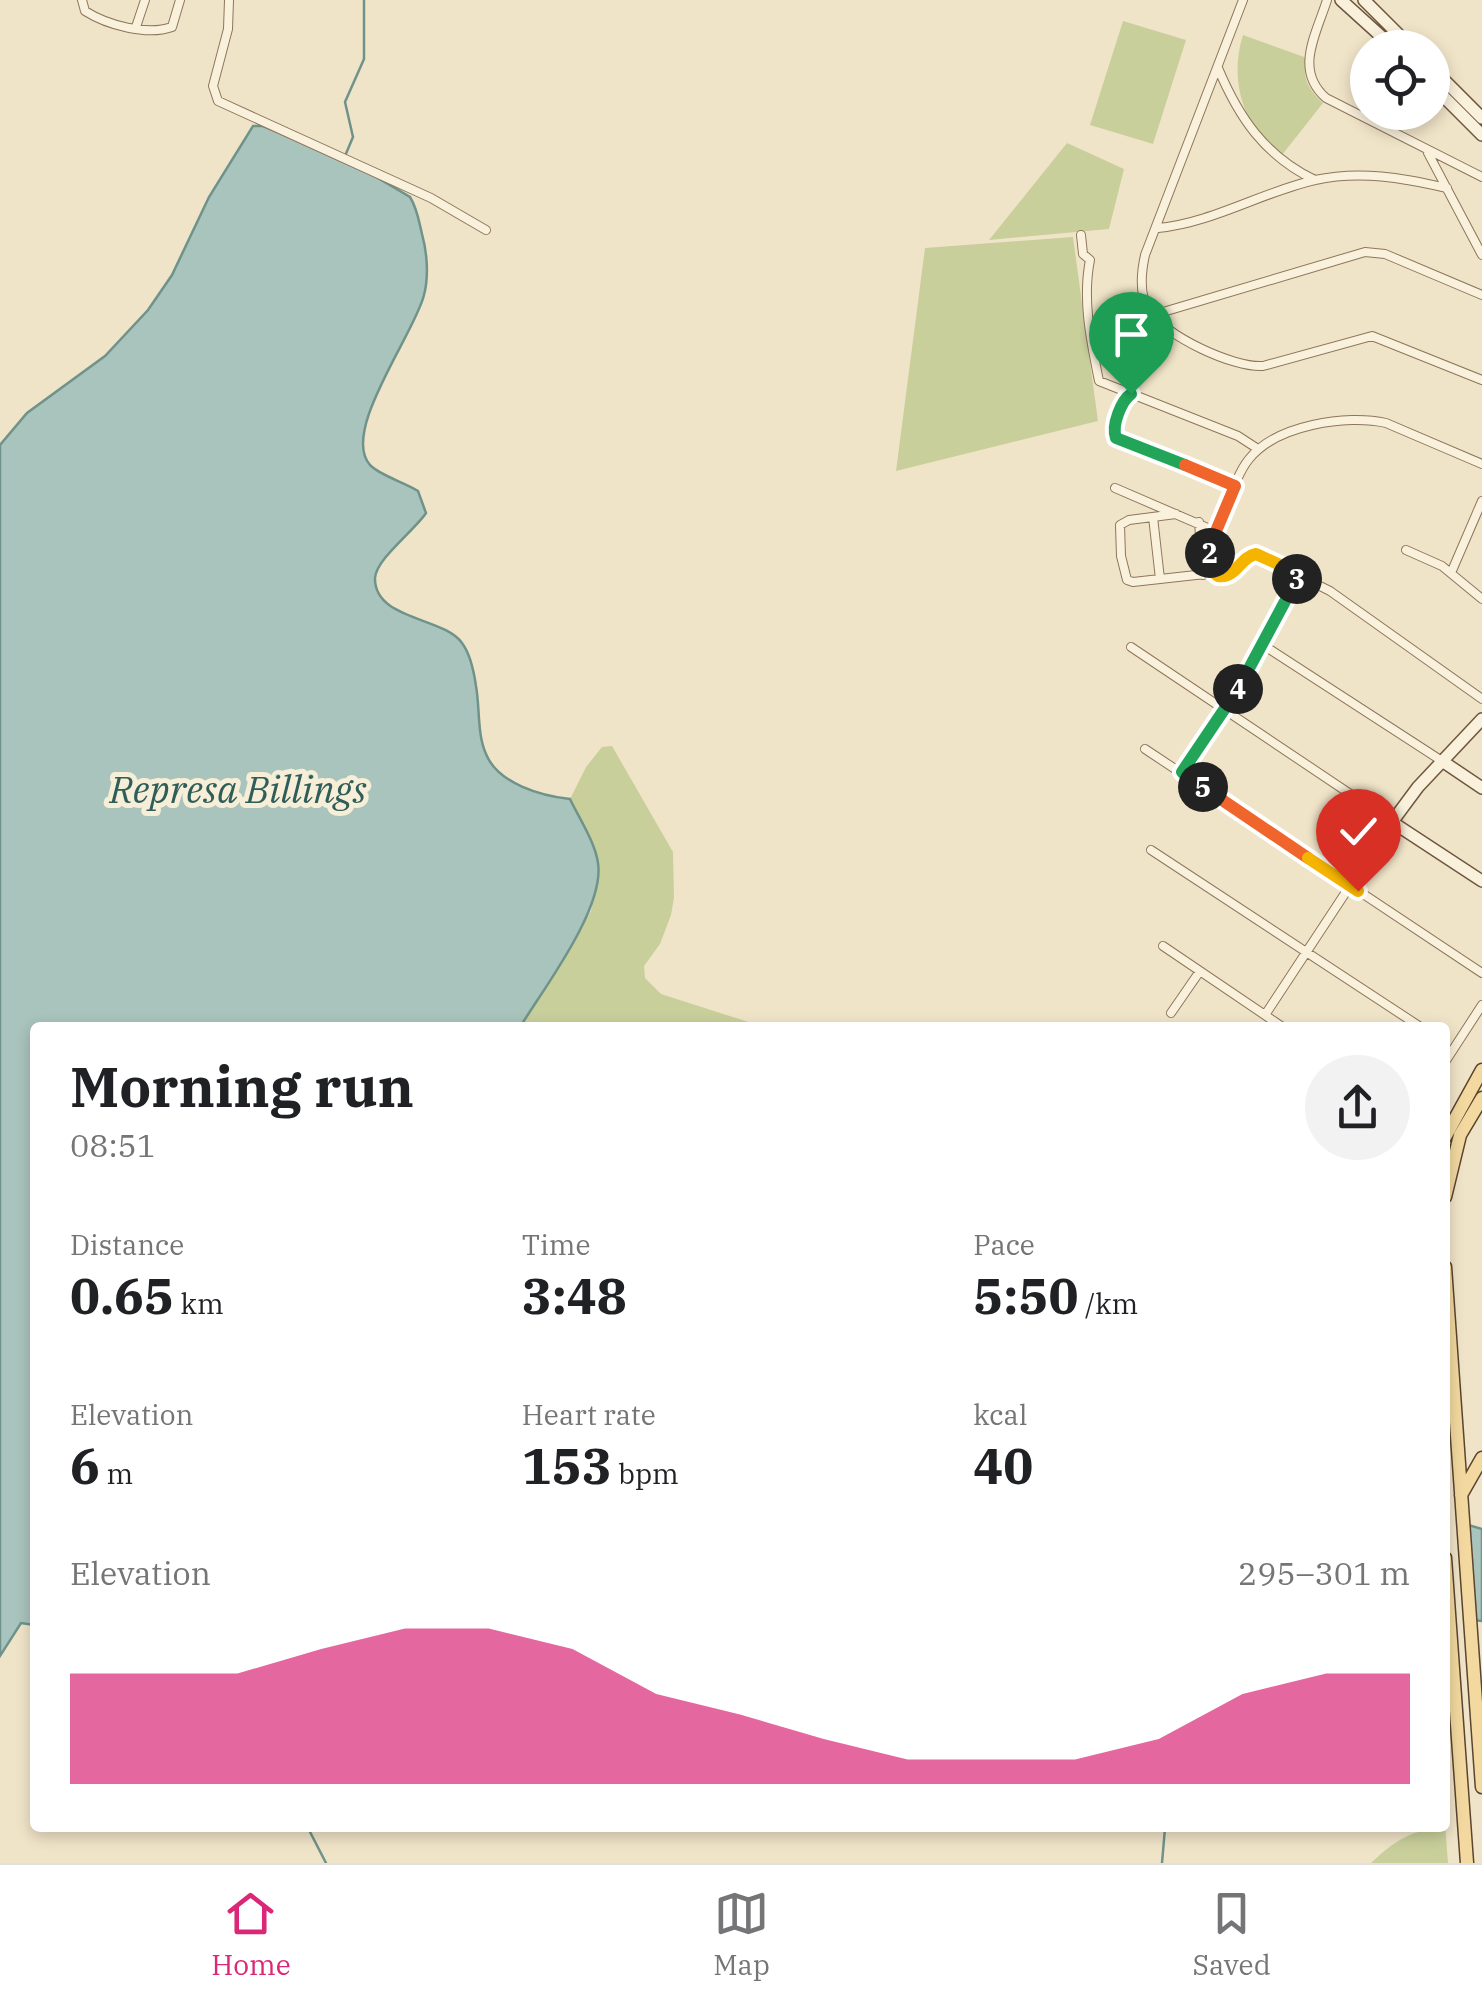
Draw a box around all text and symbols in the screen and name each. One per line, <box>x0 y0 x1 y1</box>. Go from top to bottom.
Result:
map controls <box>1350 30 1450 130</box>
button: locate <box>1350 30 1450 130</box>
pin <box>1089 292 1174 395</box>
icon: arrive <box>1104 307 1159 362</box>
pin: 2 <box>1185 528 1235 578</box>
text: 2 <box>1202 534 1218 571</box>
pin: 3 <box>1272 554 1322 604</box>
text: 3 <box>1289 560 1305 597</box>
pin: 4 <box>1213 664 1263 714</box>
text: 4 <box>1230 670 1246 707</box>
pin: 5 <box>1178 762 1228 812</box>
water label: Represa Billings <box>109 764 366 813</box>
text: 5 <box>1195 768 1211 805</box>
pin <box>1316 789 1401 892</box>
icon: check <box>1331 804 1386 859</box>
text: Morning run <box>70 1051 414 1122</box>
button: share <box>1305 1055 1410 1160</box>
text: 08:51 <box>70 1124 156 1166</box>
text: Distance <box>70 1226 184 1263</box>
text: Time <box>522 1226 590 1263</box>
text: Pace <box>973 1226 1035 1263</box>
text: 0.65 <box>70 1263 174 1328</box>
text: 3:48 <box>522 1263 627 1328</box>
text: 5:50 <box>973 1263 1078 1328</box>
text: km <box>174 1285 224 1322</box>
text: /km <box>1078 1285 1138 1322</box>
text: Elevation <box>70 1396 193 1433</box>
text: Heart rate <box>522 1396 656 1433</box>
text: kcal <box>973 1396 1027 1433</box>
text: 6 <box>70 1433 100 1498</box>
text: 153 <box>522 1433 612 1498</box>
text: 40 <box>973 1433 1033 1498</box>
text: m <box>100 1455 133 1492</box>
text: bpm <box>612 1455 679 1492</box>
text: Elevation <box>70 1552 211 1594</box>
text: 295–301 m <box>1238 1552 1410 1594</box>
tab: Home <box>211 1886 291 1983</box>
tab: Map <box>713 1886 770 1983</box>
tab: Saved <box>1192 1886 1271 1983</box>

